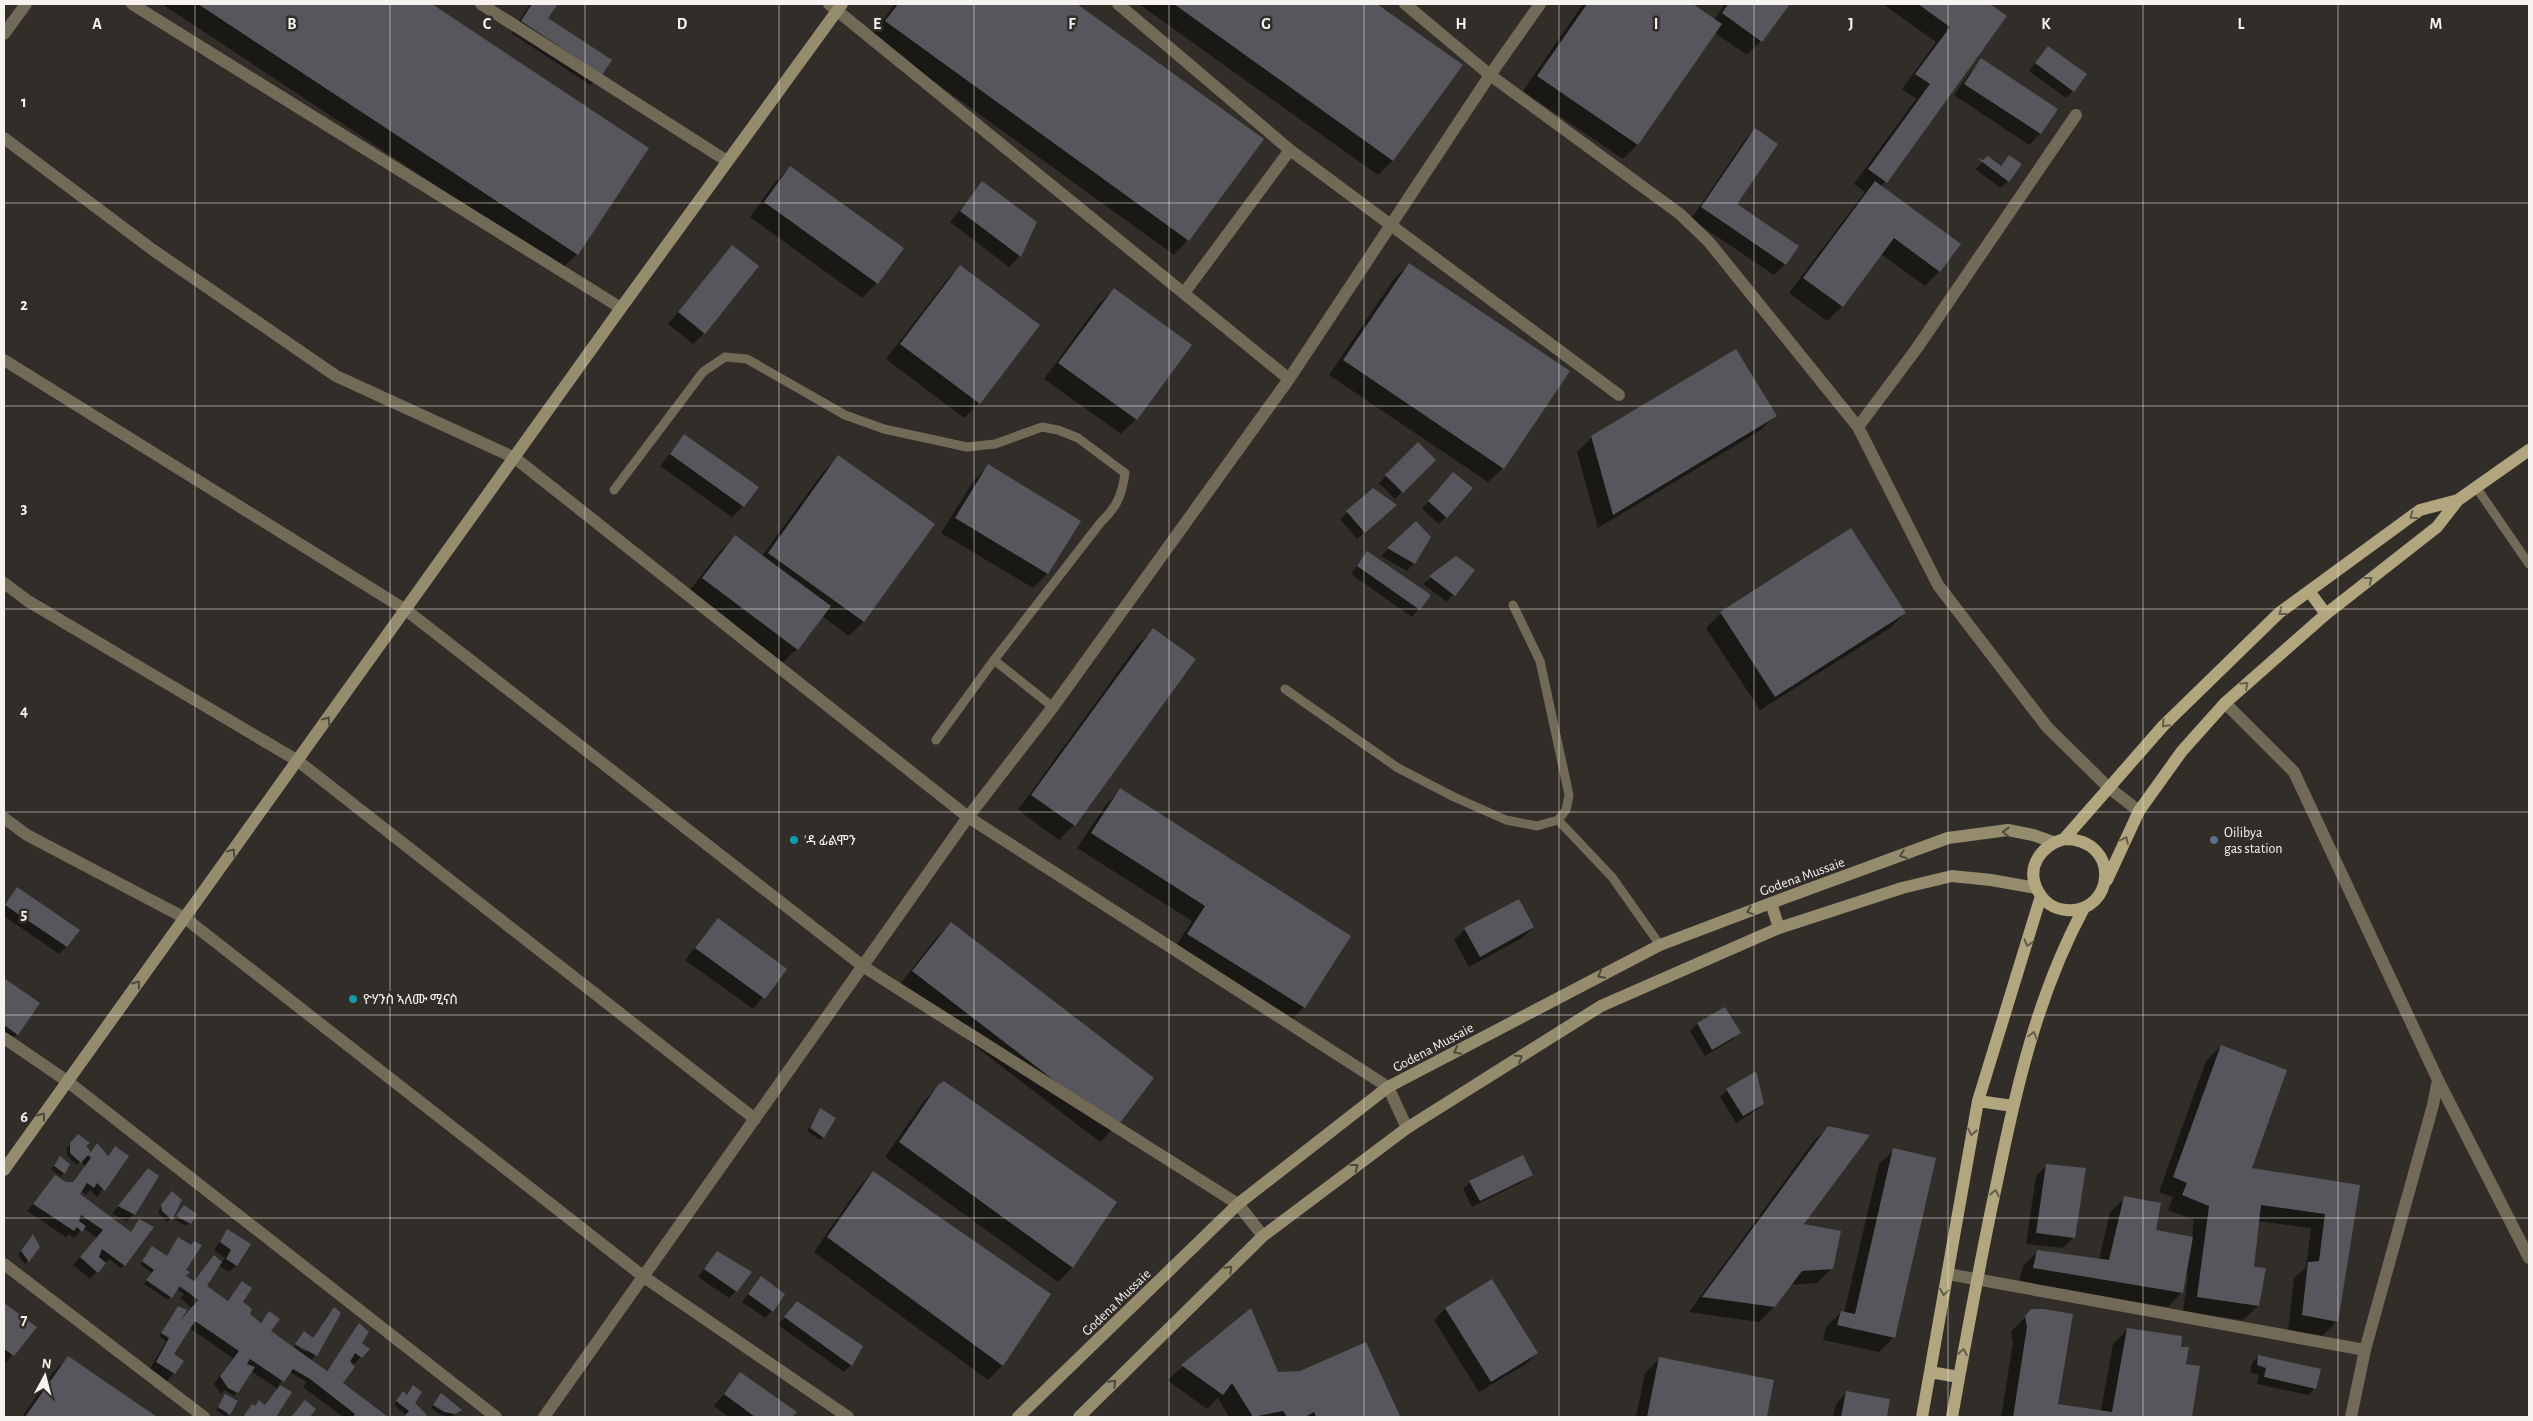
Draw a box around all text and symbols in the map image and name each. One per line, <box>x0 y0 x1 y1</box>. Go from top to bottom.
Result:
text: A <box>92 16 102 32</box>
text: B <box>287 16 297 32</box>
text: C <box>483 16 492 32</box>
text: D <box>677 16 688 32</box>
text: E <box>873 16 881 32</box>
text: F <box>1068 16 1076 32</box>
text: G <box>1261 16 1271 32</box>
text: H <box>1455 16 1467 32</box>
text: I <box>1654 16 1658 32</box>
text: J <box>1848 16 1854 32</box>
text: K <box>2041 16 2051 32</box>
text: L <box>2238 16 2245 32</box>
text: M <box>2430 16 2442 32</box>
text: 1 <box>21 94 27 110</box>
text: 2 <box>20 297 28 313</box>
text: 3 <box>21 500 28 516</box>
one-way arrow <box>2409 510 2419 519</box>
one-way arrow <box>2363 578 2372 586</box>
one-way arrow <box>2278 606 2287 615</box>
one-way arrow <box>2239 682 2248 691</box>
text: 4 <box>20 703 28 719</box>
one-way arrow <box>321 716 330 726</box>
one-way arrow <box>2162 719 2171 728</box>
one-way arrow <box>2002 826 2010 837</box>
place label: Oilibya gas station <box>2224 826 2283 856</box>
marker: 'ዳ ፊልሞን <box>788 834 800 846</box>
place label: 'ዳ ፊልሞን <box>804 834 856 848</box>
marker: Oilibya gas station <box>2208 834 2220 846</box>
one-way arrow <box>2119 836 2129 845</box>
one-way arrow <box>226 848 235 858</box>
one-way arrow <box>1899 849 1907 859</box>
street label: Godena Mussaie <box>1758 855 1847 899</box>
one-way arrow <box>1746 905 1755 915</box>
text: 5 <box>21 906 28 922</box>
one-way arrow <box>2023 938 2033 946</box>
one-way arrow <box>1597 969 1606 979</box>
one-way arrow <box>131 980 140 990</box>
marker: ዮሃንስ ኣለሙ ሚናስ <box>347 993 359 1005</box>
place label: ዮሃንስ ኣለሙ ሚናስ <box>363 993 458 1007</box>
street label: Godena Mussaie <box>1391 1021 1476 1075</box>
one-way arrow <box>2027 1031 2037 1039</box>
one-way arrow <box>1454 1045 1463 1055</box>
one-way arrow <box>1514 1054 1523 1064</box>
text: 6 <box>20 1109 28 1125</box>
one-way arrow <box>36 1112 45 1122</box>
one-way arrow <box>1967 1128 1977 1136</box>
one-way arrow <box>1349 1164 1358 1172</box>
one-way arrow <box>1989 1188 1999 1197</box>
one-way arrow <box>1223 1266 1232 1275</box>
street label: Godena Mussaie <box>1080 1267 1154 1339</box>
one-way arrow <box>1940 1288 1950 1297</box>
text: 7 <box>21 1312 28 1328</box>
one-way arrow <box>1958 1348 1968 1356</box>
north arrow <box>20 1351 70 1401</box>
text: N <box>41 1357 52 1372</box>
one-way arrow <box>1108 1380 1117 1389</box>

